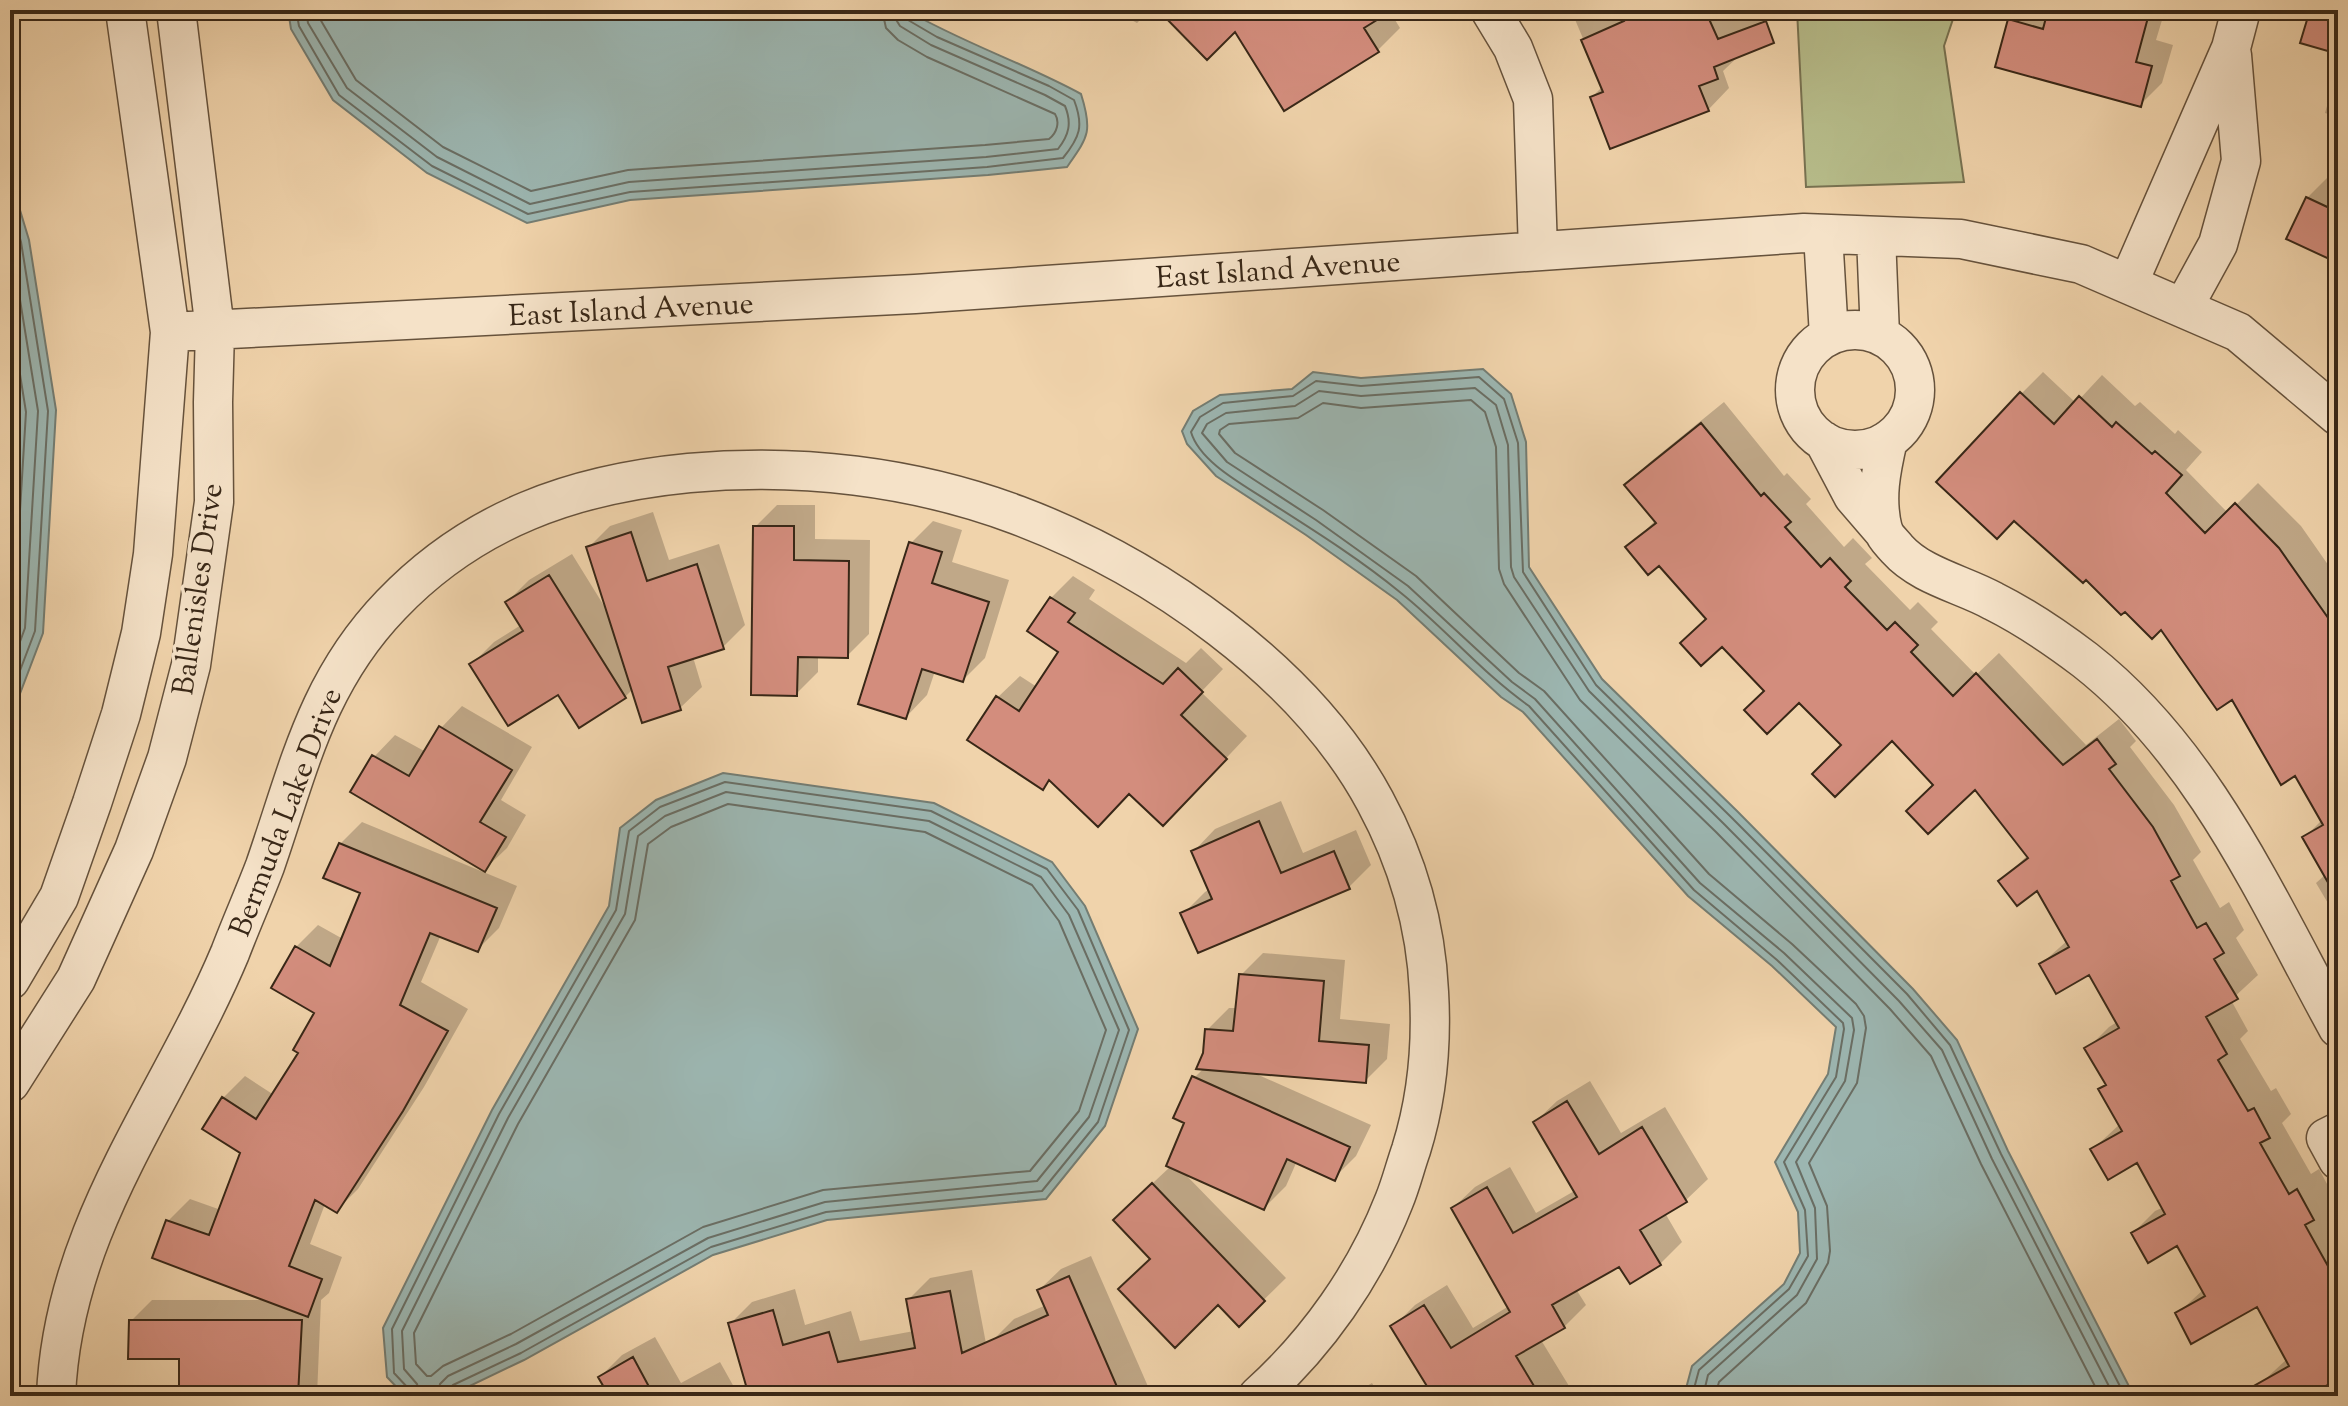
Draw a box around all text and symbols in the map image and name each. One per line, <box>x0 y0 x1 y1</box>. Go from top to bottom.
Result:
street label: East Island Avenue <box>1154 241 1402 301</box>
street label: East Island Avenue <box>508 284 755 339</box>
street label: Ballenisles Drive <box>163 481 236 698</box>
street label: Bermuda Lake Drive <box>220 682 355 944</box>

